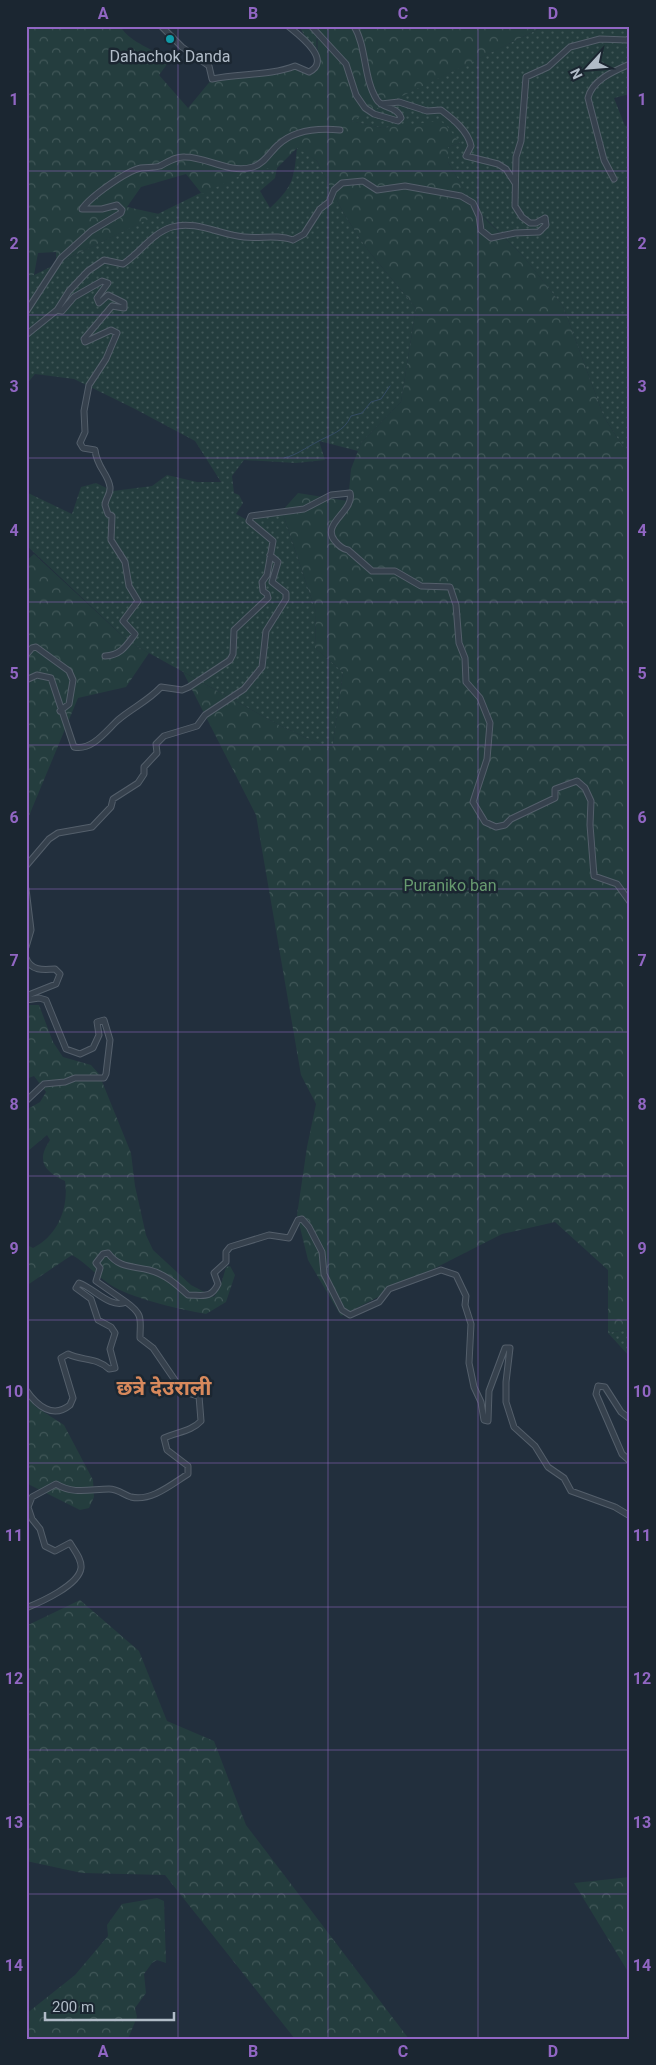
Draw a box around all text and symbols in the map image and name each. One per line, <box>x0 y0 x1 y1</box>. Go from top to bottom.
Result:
text: A <box>98 4 109 23</box>
text: B <box>248 4 258 23</box>
text: C <box>398 4 408 23</box>
text: D <box>548 4 558 23</box>
marker: Dahachok Danda <box>164 33 176 45</box>
north arrow <box>564 42 614 92</box>
place label: Dahachok Danda <box>110 47 230 66</box>
text: N <box>567 66 586 82</box>
text: 1 <box>9 90 19 109</box>
text: 1 <box>637 90 647 109</box>
text: 2 <box>9 234 19 253</box>
text: 2 <box>637 234 647 253</box>
text: 3 <box>9 377 19 396</box>
text: 3 <box>637 377 647 396</box>
text: 4 <box>9 521 19 540</box>
text: 4 <box>637 521 647 540</box>
text: 5 <box>9 664 19 683</box>
text: 5 <box>637 664 647 683</box>
text: 6 <box>9 808 19 827</box>
text: 6 <box>637 808 647 827</box>
park label: Puraniko ban <box>403 876 497 895</box>
text: 7 <box>9 951 19 970</box>
text: 7 <box>637 951 647 970</box>
text: 8 <box>9 1095 19 1114</box>
text: 8 <box>637 1095 647 1114</box>
text: 9 <box>9 1239 19 1258</box>
text: 9 <box>637 1239 647 1258</box>
district label: छत्रे देउराली <box>116 1376 212 1400</box>
text: 10 <box>5 1382 23 1401</box>
text: 10 <box>633 1382 651 1401</box>
text: 11 <box>5 1526 23 1545</box>
text: 11 <box>633 1526 651 1545</box>
text: 12 <box>5 1669 23 1688</box>
text: 12 <box>633 1669 651 1688</box>
text: 13 <box>5 1813 23 1832</box>
text: 13 <box>633 1813 651 1832</box>
text: 14 <box>5 1956 23 1975</box>
text: 14 <box>633 1956 651 1975</box>
scale bar <box>45 1990 174 2022</box>
text: 200 m <box>52 1998 94 2016</box>
text: A <box>98 2042 109 2061</box>
text: B <box>248 2042 258 2061</box>
text: C <box>398 2042 408 2061</box>
text: D <box>548 2042 558 2061</box>

